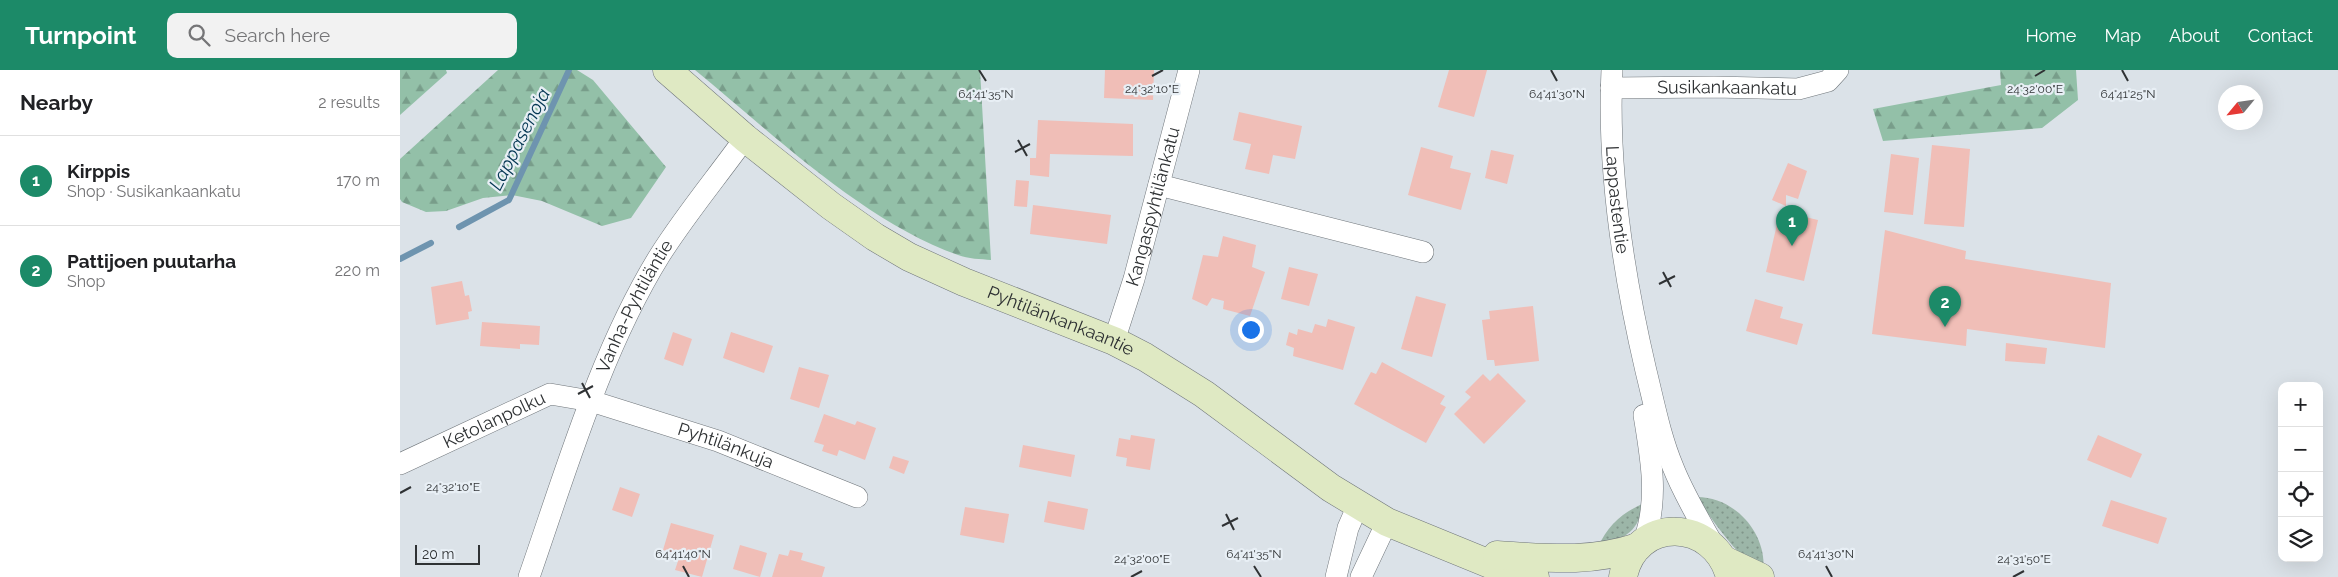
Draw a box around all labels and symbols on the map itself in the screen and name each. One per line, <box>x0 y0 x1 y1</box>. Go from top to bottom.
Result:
street label: Susikankaankatu <box>1657 76 1797 99</box>
text: 24°32'10"E <box>1125 82 1179 96</box>
text: 24°32'00"E <box>2007 82 2063 96</box>
water label: Lappasenoja <box>484 84 554 194</box>
north arrow <box>2218 85 2263 130</box>
text: 64°41'35"N <box>958 87 1014 101</box>
text: 64°41'30"N <box>1529 87 1585 101</box>
text: 64°41'25"N <box>2100 87 2156 101</box>
street label: Kangaspyhtilänkatu <box>1121 125 1184 289</box>
street label: Lappastentie <box>1602 145 1634 255</box>
pin: 1 <box>1776 205 1808 246</box>
street label: Vanha-Pyhtiläntie <box>592 235 677 376</box>
street label: Pyhtilänkankaantie <box>984 281 1138 360</box>
pin: 2 <box>1929 286 1961 327</box>
your location <box>1238 317 1264 343</box>
street label: Ketolanpolku <box>440 387 548 452</box>
street label: Pyhtilänkuja <box>675 418 777 472</box>
text: 24°32'10"E <box>426 480 480 494</box>
scale bar <box>415 542 480 565</box>
text: 64°41'40"N <box>655 547 711 561</box>
text: 64°41'35"N <box>1226 547 1282 561</box>
text: 64°41'30"N <box>1798 547 1854 561</box>
text: 24°32'00"E <box>1114 552 1170 566</box>
text: 24°31'50"E <box>1997 552 2051 566</box>

